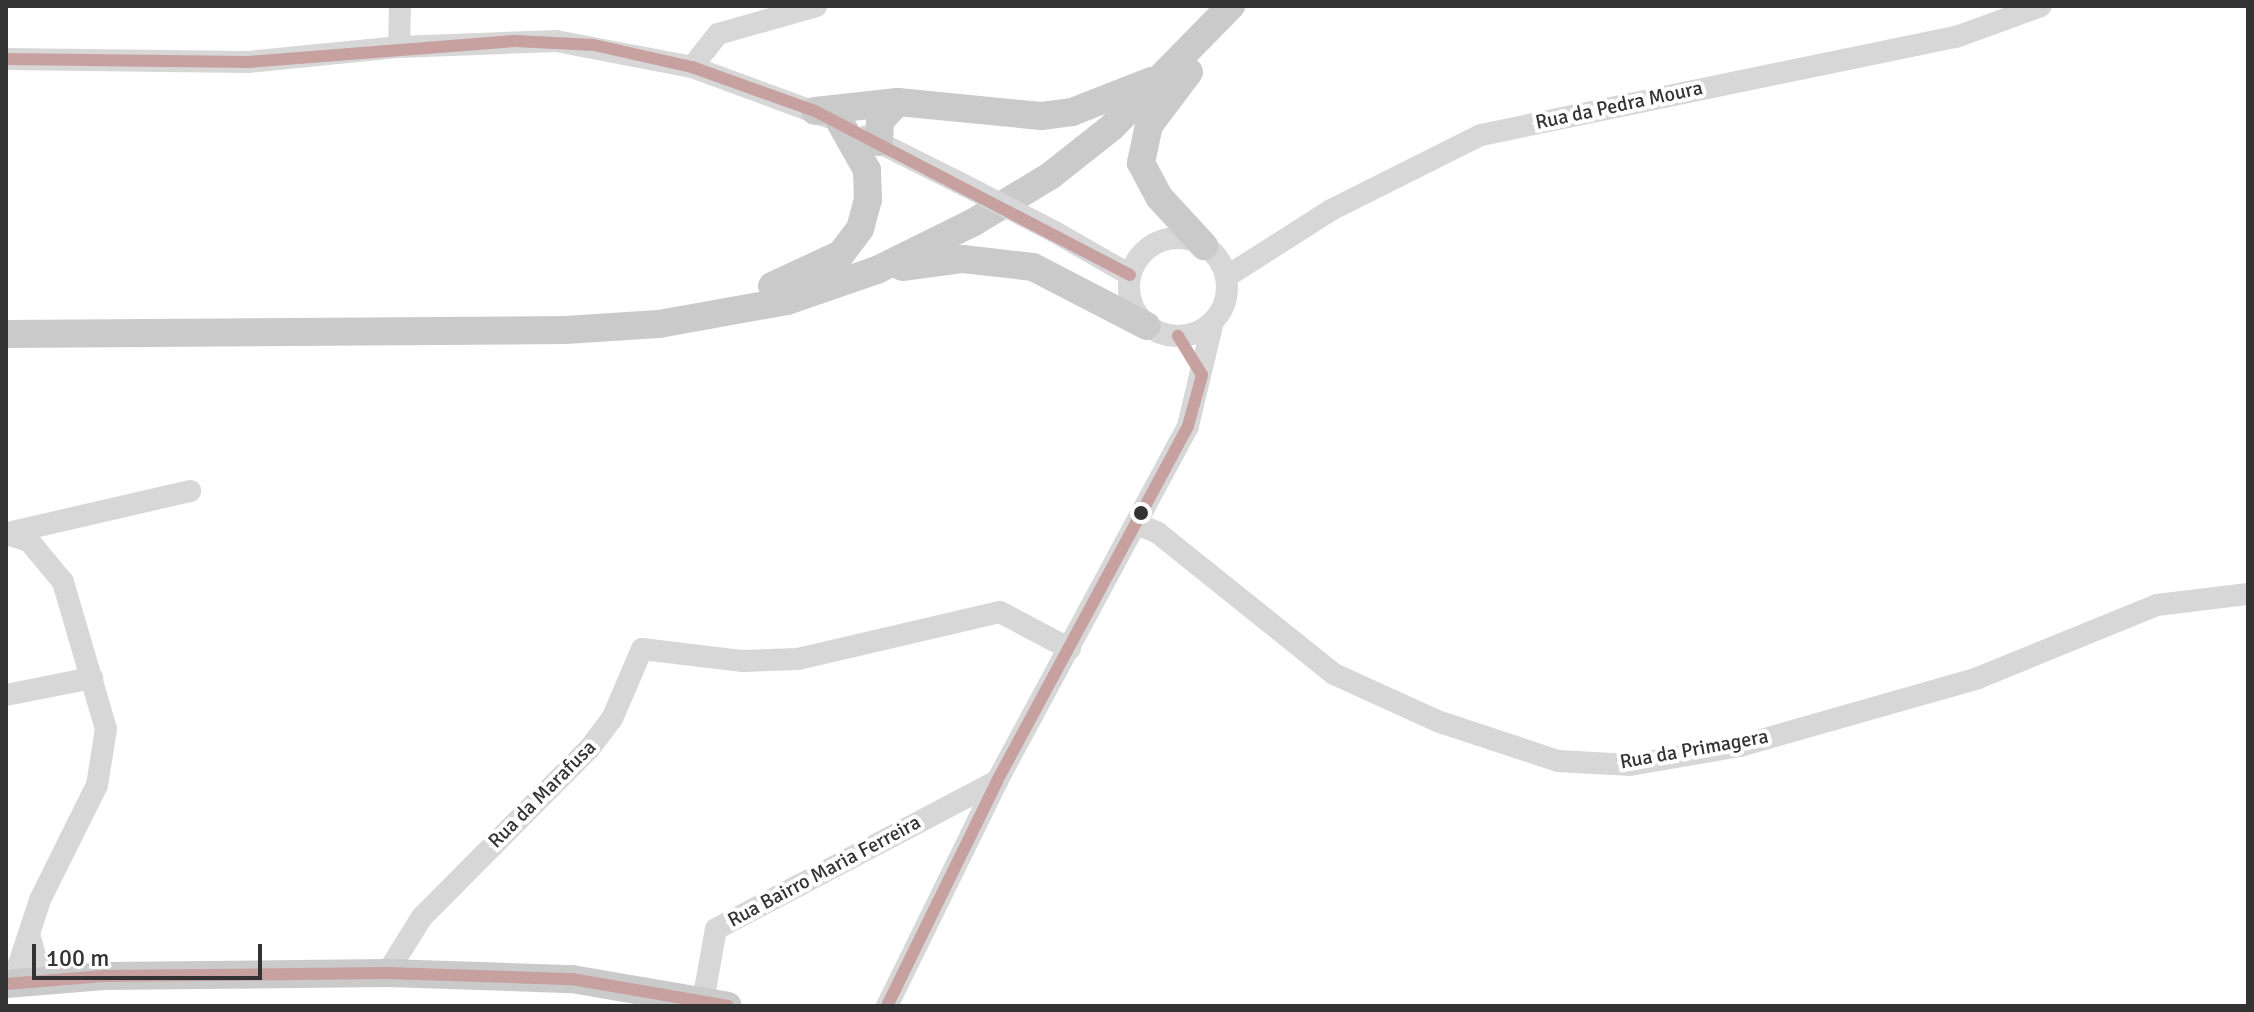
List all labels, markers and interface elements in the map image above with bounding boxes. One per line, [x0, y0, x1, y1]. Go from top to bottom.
street label: Rua da Pedra Moura [1533, 76, 1705, 134]
unlabelled marker [1133, 505, 1149, 521]
street label: Rua da Primagera [1618, 724, 1770, 774]
street label: Rua da Marafusa [483, 735, 601, 853]
street label: Rua Bairro Maria Ferreira [724, 810, 924, 932]
scale bar [36, 928, 266, 978]
text: 100 m [46, 943, 109, 973]

